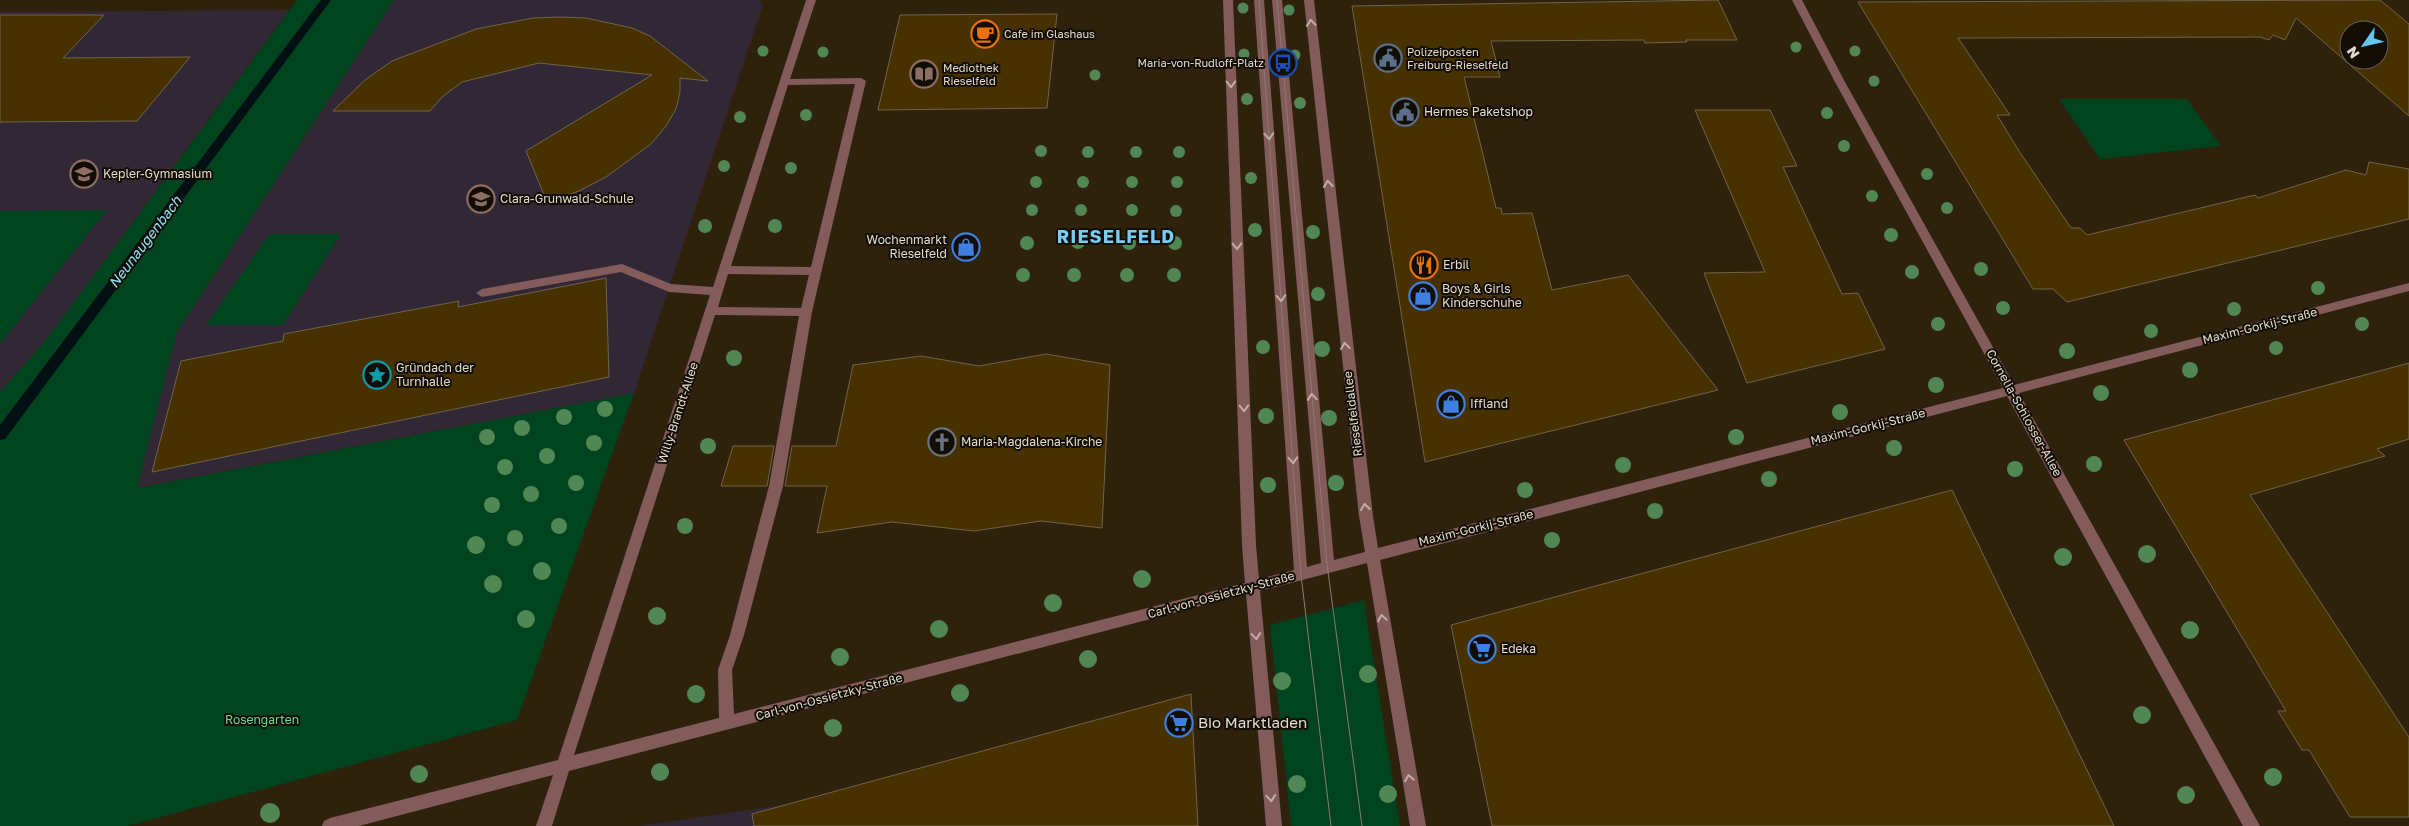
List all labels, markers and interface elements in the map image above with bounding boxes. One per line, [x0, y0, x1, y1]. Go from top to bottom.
one-way arrow [1306, 18, 1317, 26]
cafe icon: Cafe im Glashaus [970, 19, 1000, 49]
north arrow [2339, 20, 2389, 70]
place label: Cafe im Glashaus [1004, 27, 1095, 40]
public building icon: Polizeiposten Freiburg-Rieselfeld [1373, 43, 1403, 73]
text: N [2343, 43, 2363, 62]
place label: Polizeiposten Freiburg-Rieselfeld [1407, 45, 1508, 71]
bus stop icon: Maria-von-Rudloff-Platz [1268, 48, 1298, 78]
place label: Maria-von-Rudloff-Platz [1138, 56, 1264, 69]
library icon: Mediothek Rieselfeld [909, 59, 939, 89]
place label: Mediothek Rieselfeld [943, 61, 999, 87]
one-way arrow [1226, 80, 1236, 88]
public building icon: Hermes Paketshop [1390, 97, 1420, 127]
place label: Hermes Paketshop [1424, 104, 1533, 119]
one-way arrow [1263, 132, 1274, 140]
school or university icon: Kepler-Gymnasium [69, 159, 99, 189]
place label: Kepler-Gymnasium [103, 166, 212, 181]
one-way arrow [1323, 180, 1334, 188]
school or university icon: Clara-Grunwald-Schule [466, 184, 496, 214]
water label: Neunaugenbach [105, 191, 185, 291]
place label: Clara-Grunwald-Schule [500, 191, 634, 206]
district label: RIESELFELD [1057, 225, 1175, 247]
place label: Wochenmarkt Rieselfeld [867, 232, 947, 261]
shop icon: Wochenmarkt Rieselfeld [951, 232, 981, 262]
one-way arrow [1232, 242, 1243, 250]
restaurant icon: Erbil [1409, 250, 1439, 280]
place label: Erbil [1443, 257, 1470, 272]
shop icon: Boys & Girls Kinderschuhe [1408, 281, 1438, 311]
place label: Boys & Girls Kinderschuhe [1442, 281, 1522, 310]
one-way arrow [1275, 294, 1286, 302]
street label: Maxim-Gorkij-Straße [2201, 304, 2319, 347]
one-way arrow [1340, 342, 1351, 350]
street label: Cornelia-Schlosser-Allee [1983, 347, 2066, 479]
place icon: Gründach der Turnhalle [362, 360, 392, 390]
place label: Gründach der Turnhalle [396, 360, 474, 389]
street label: Willy-Brandt-Allee [654, 360, 701, 465]
street label: Rieselfeldallee [1340, 371, 1365, 458]
shop icon: Iffland [1436, 389, 1466, 419]
one-way arrow [1307, 393, 1318, 401]
place label: Iffland [1470, 396, 1508, 411]
one-way arrow [1238, 405, 1249, 413]
street label: Maxim-Gorkij-Straße [1809, 405, 1927, 448]
church icon: Maria-Magdalena-Kirche [927, 427, 957, 457]
place label: Maria-Magdalena-Kirche [961, 434, 1102, 449]
one-way arrow [1287, 456, 1298, 464]
one-way arrow [1360, 503, 1370, 511]
street label: Maxim-Gorkij-Straße [1417, 506, 1535, 549]
street label: Carl-von-Ossietzky-Straße [1146, 568, 1296, 621]
one-way arrow [1378, 613, 1388, 622]
one-way arrow [1250, 632, 1261, 640]
supermarket icon: Edeka [1467, 634, 1497, 664]
place label: Edeka [1501, 641, 1536, 656]
street label: Carl-von-Ossietzky-Straße [754, 670, 904, 723]
supermarket icon: Bio Marktladen [1164, 708, 1194, 738]
park label: Rosengarten [225, 712, 299, 727]
place label: Bio Marktladen [1198, 713, 1307, 731]
one-way arrow [1405, 774, 1415, 782]
one-way arrow [1266, 794, 1277, 802]

